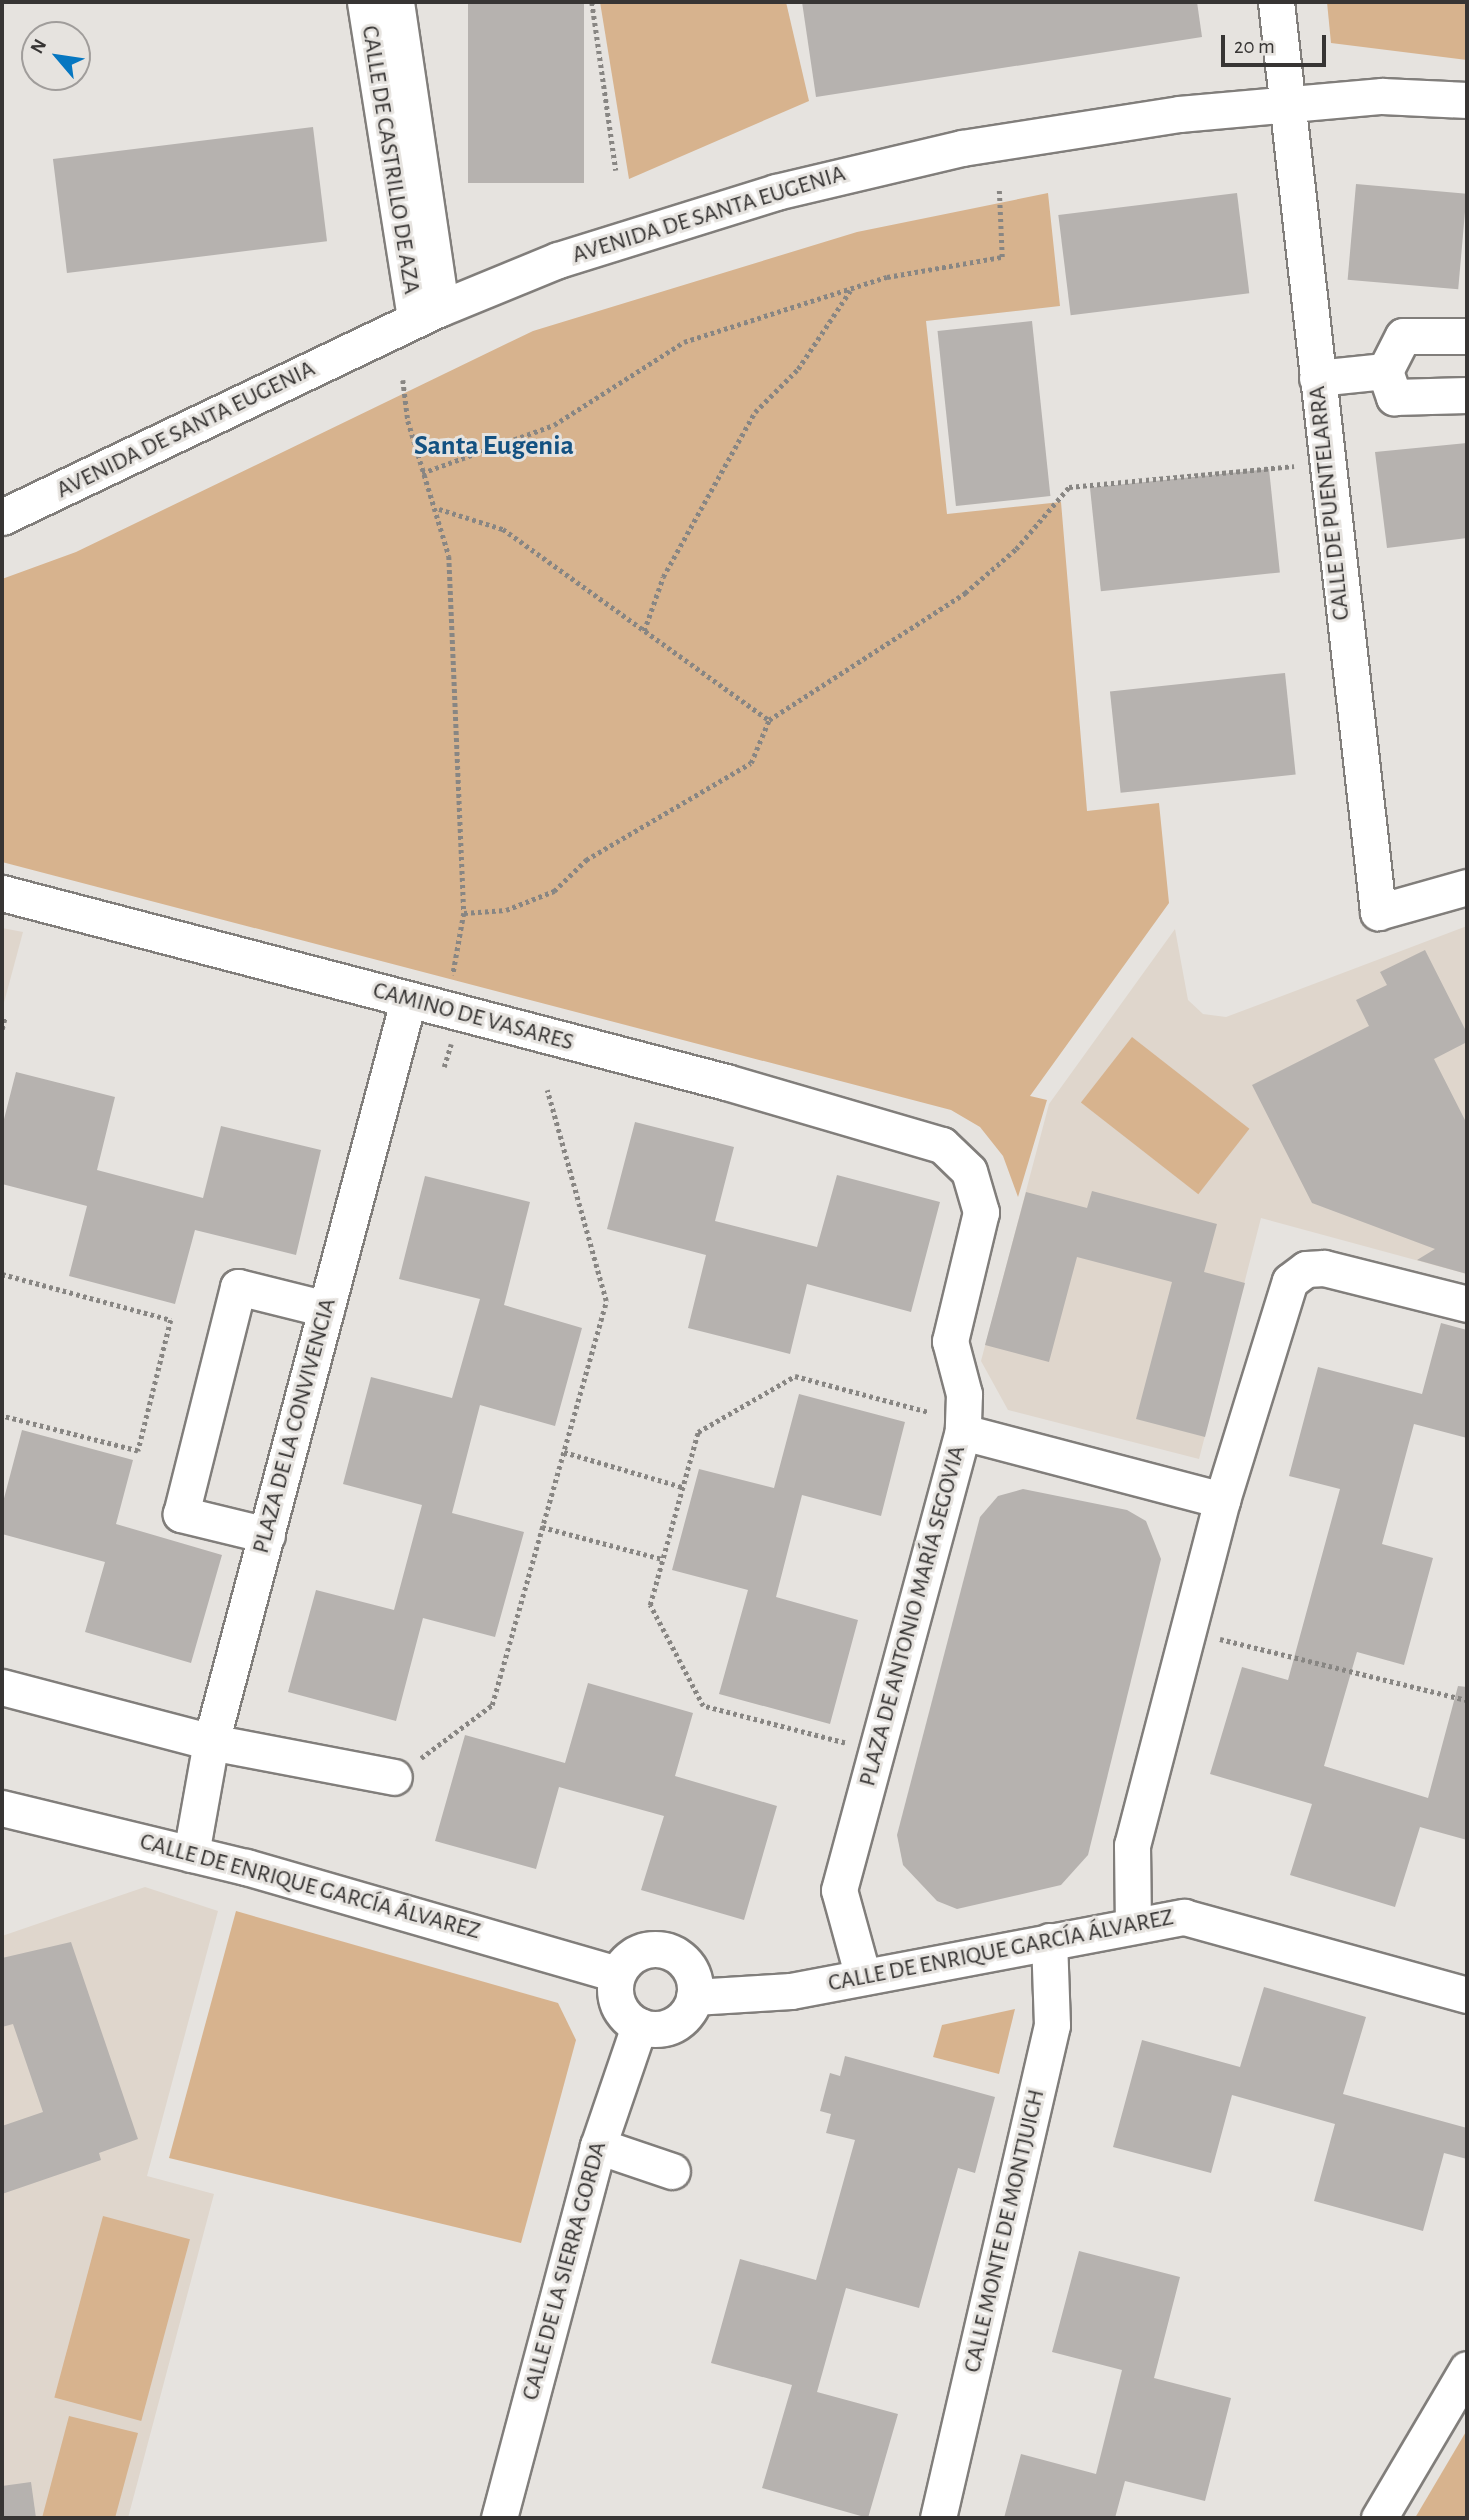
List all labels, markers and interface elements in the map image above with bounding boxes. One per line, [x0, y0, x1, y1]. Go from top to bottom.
north arrow [21, 21, 91, 91]
scale bar [1224, 21, 1329, 65]
street label: CALLE DE CASTRILLO DE AZA [355, 24, 425, 296]
text: N [27, 36, 50, 57]
text: 20 m [1234, 36, 1275, 57]
street label: AVENIDA DE SANTA EUGENIA [569, 160, 849, 270]
street label: AVENIDA DE SANTA EUGENIA [52, 355, 320, 505]
street label: CALLE DE PUENTELARRA [1303, 384, 1357, 622]
district label: Santa Eugenia [414, 429, 574, 463]
street label: CAMINO DE VASARES [370, 976, 576, 1058]
street label: PLAZA DE LA CONVIVENCIA [247, 1295, 343, 1557]
street label: PLAZA DE ANTONIO MARÍA SEGOVIA [854, 1443, 972, 1789]
street label: CALLE DE ENRIQUE GARCÍA ÁLVAREZ [137, 1828, 483, 1946]
street label: CALLE DE ENRIQUE GARCÍA ÁLVAREZ [826, 1903, 1176, 1999]
street label: CALLE MONTE DE MONTJUICH [958, 2087, 1052, 2375]
street label: CALLE DE LA SIERRA GORDA [517, 2139, 613, 2403]

